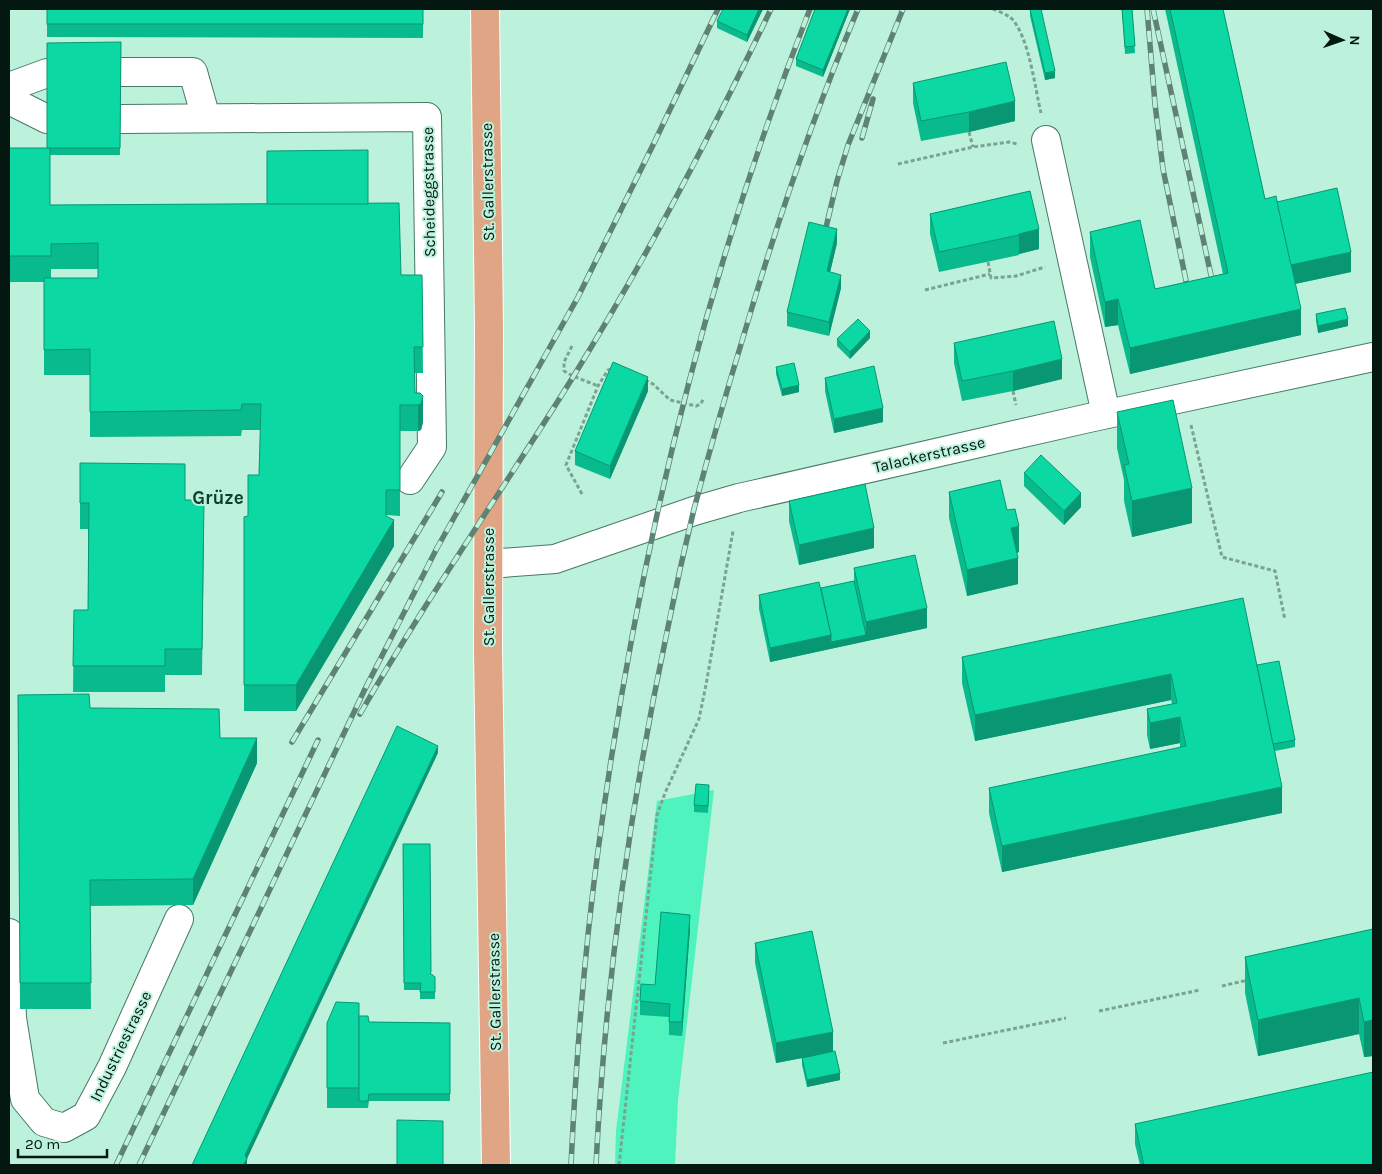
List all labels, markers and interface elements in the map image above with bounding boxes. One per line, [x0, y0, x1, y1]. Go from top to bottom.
north arrow [1317, 15, 1367, 65]
text: N [1346, 35, 1363, 46]
street label: St. Gallerstrasse [477, 123, 498, 241]
street label: Scheideggstrasse [418, 127, 439, 257]
street label: Talackerstrasse [871, 432, 987, 477]
district label: Grüze [192, 487, 244, 509]
street label: St. Gallerstrasse [479, 528, 498, 646]
street label: St. Gallerstrasse [484, 933, 505, 1051]
street label: Industriestrasse [85, 988, 155, 1105]
scale bar [18, 1126, 106, 1158]
text: 20 m [25, 1135, 60, 1153]

